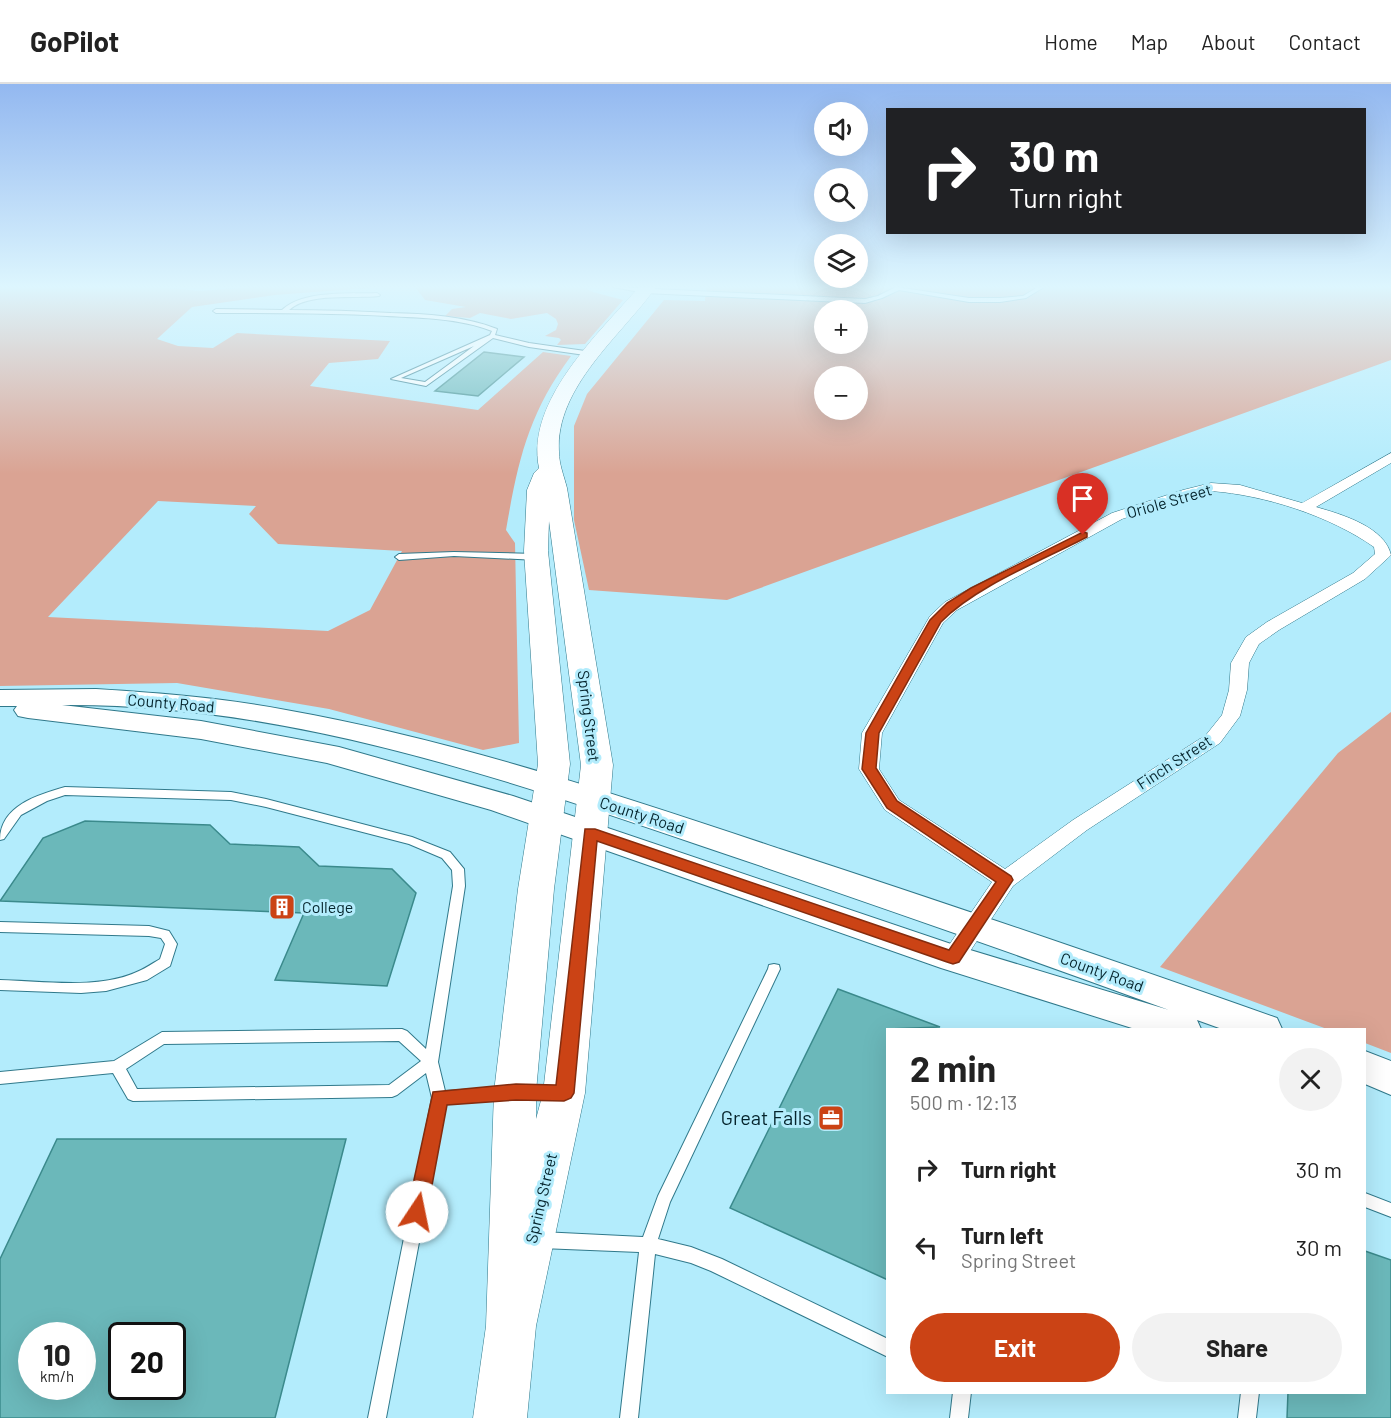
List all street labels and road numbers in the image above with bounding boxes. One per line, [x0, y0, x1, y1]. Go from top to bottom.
street label: Oriole Street [1124, 479, 1214, 522]
street label: Spring Street [574, 669, 605, 763]
street label: County Road [127, 689, 215, 716]
street label: Finch Street [1133, 730, 1215, 793]
street label: County Road [598, 792, 687, 837]
street label: County Road [1058, 948, 1146, 995]
street label: Spring Street [521, 1151, 560, 1245]

